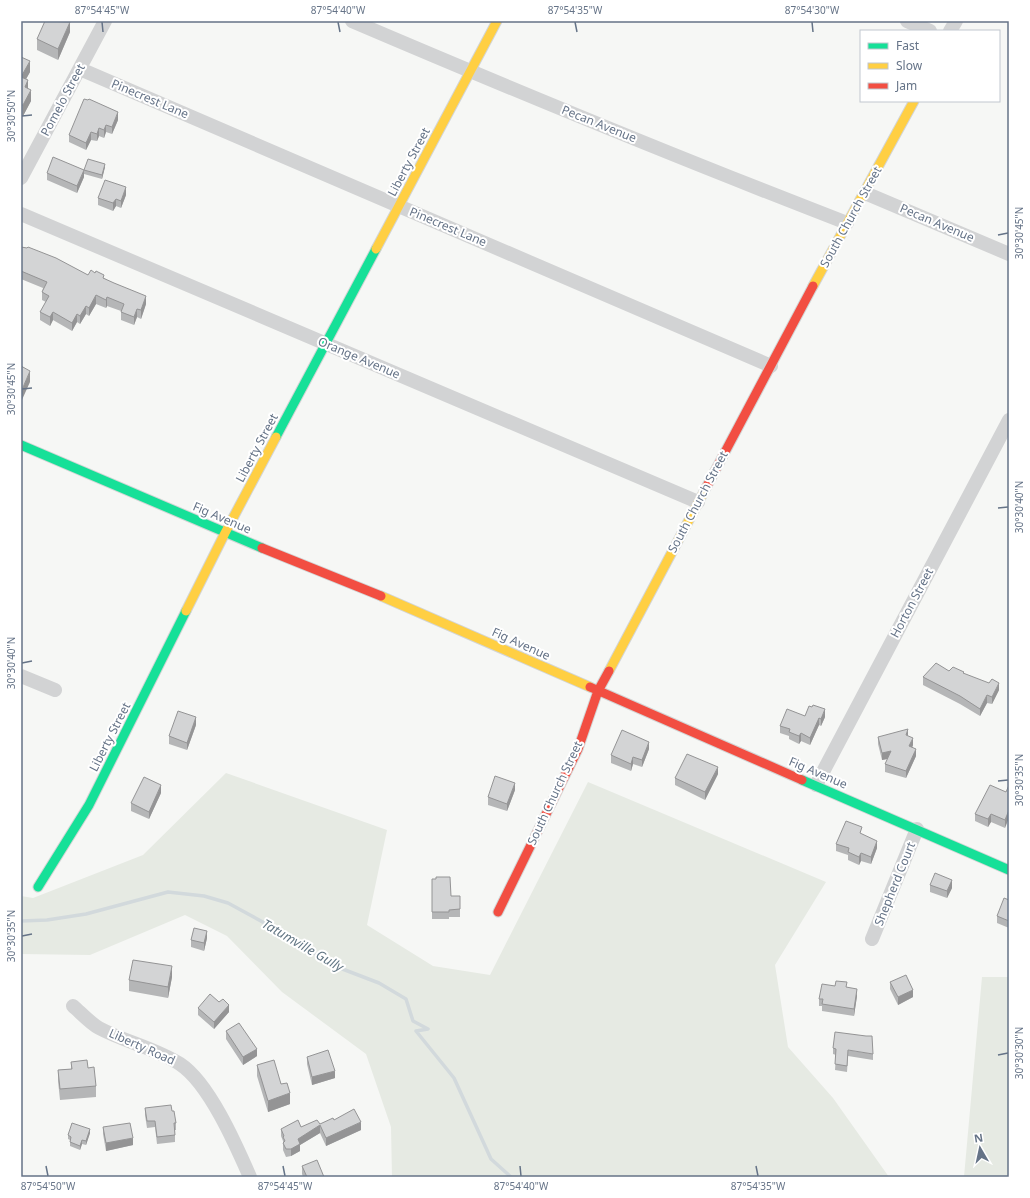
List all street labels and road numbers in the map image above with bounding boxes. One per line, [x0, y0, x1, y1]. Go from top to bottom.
street label: Pomelo Street [36, 60, 89, 139]
street label: Pinecrest Lane [109, 75, 192, 123]
street label: Pecan Avenue [559, 101, 639, 146]
street label: Liberty Street [383, 124, 434, 199]
street label: South Church Street [816, 163, 886, 270]
street label: Pecan Avenue [897, 199, 977, 246]
street label: Pinecrest Lane [407, 203, 490, 251]
street label: Orange Avenue [316, 333, 403, 383]
street label: Liberty Street [231, 410, 282, 485]
street label: South Church Street [664, 447, 732, 556]
street label: Fig Avenue [190, 498, 254, 538]
street label: Horton Street [886, 564, 937, 641]
street label: Fig Avenue [489, 623, 553, 664]
street label: Liberty Street [85, 699, 135, 774]
street label: South Church Street [523, 737, 586, 848]
street label: Fig Avenue [786, 753, 850, 793]
street label: Shepherd Court [870, 839, 919, 928]
street label: Liberty Road [106, 1024, 178, 1069]

